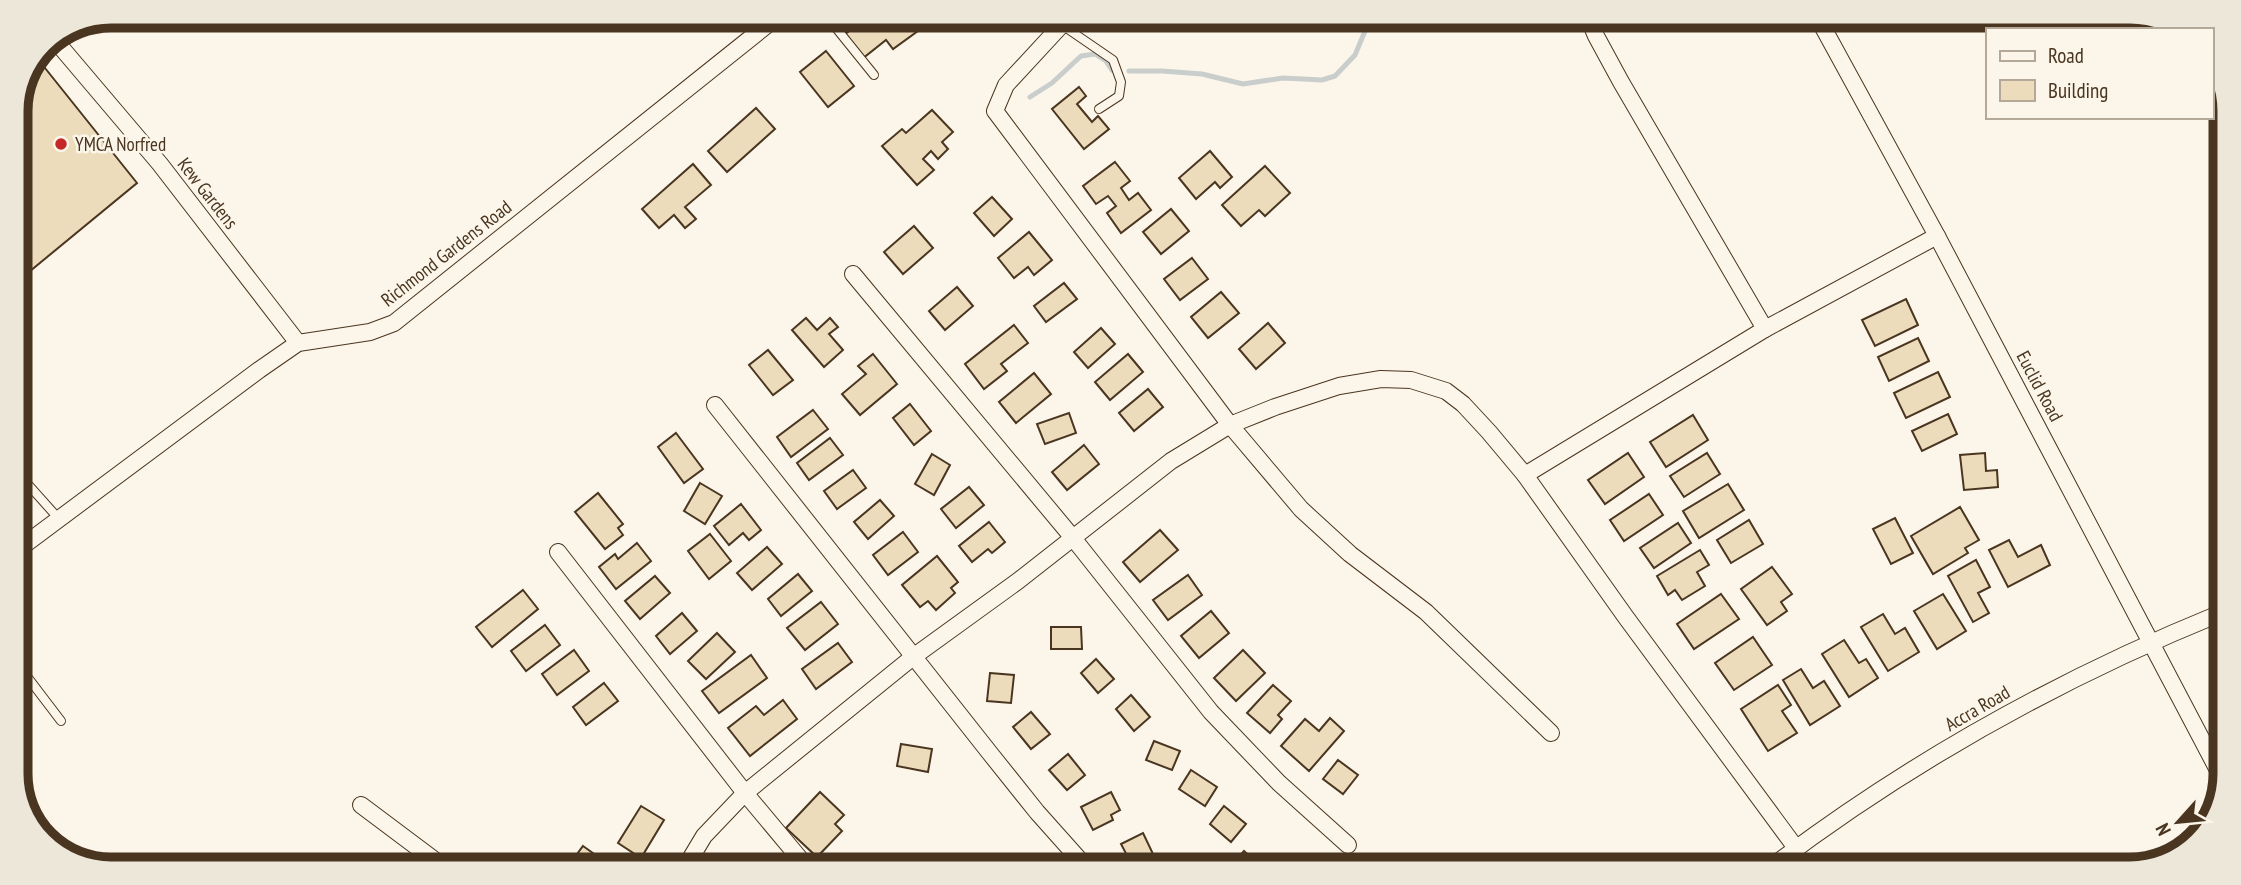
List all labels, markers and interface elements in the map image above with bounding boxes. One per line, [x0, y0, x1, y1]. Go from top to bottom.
legend [1986, 28, 2213, 119]
text: Road [2048, 42, 2084, 69]
text: Building [2048, 77, 2108, 104]
place label: YMCA Norfred [75, 132, 166, 156]
marker: YMCA Norfred [53, 136, 69, 152]
street label: Kew Gardens [173, 152, 243, 234]
street label: Richmond Gardens Road [376, 195, 516, 311]
street label: Euclid Road [2011, 347, 2069, 425]
street label: Accra Road [1940, 680, 2014, 736]
north arrow [2143, 787, 2213, 857]
text: N [2150, 820, 2176, 840]

